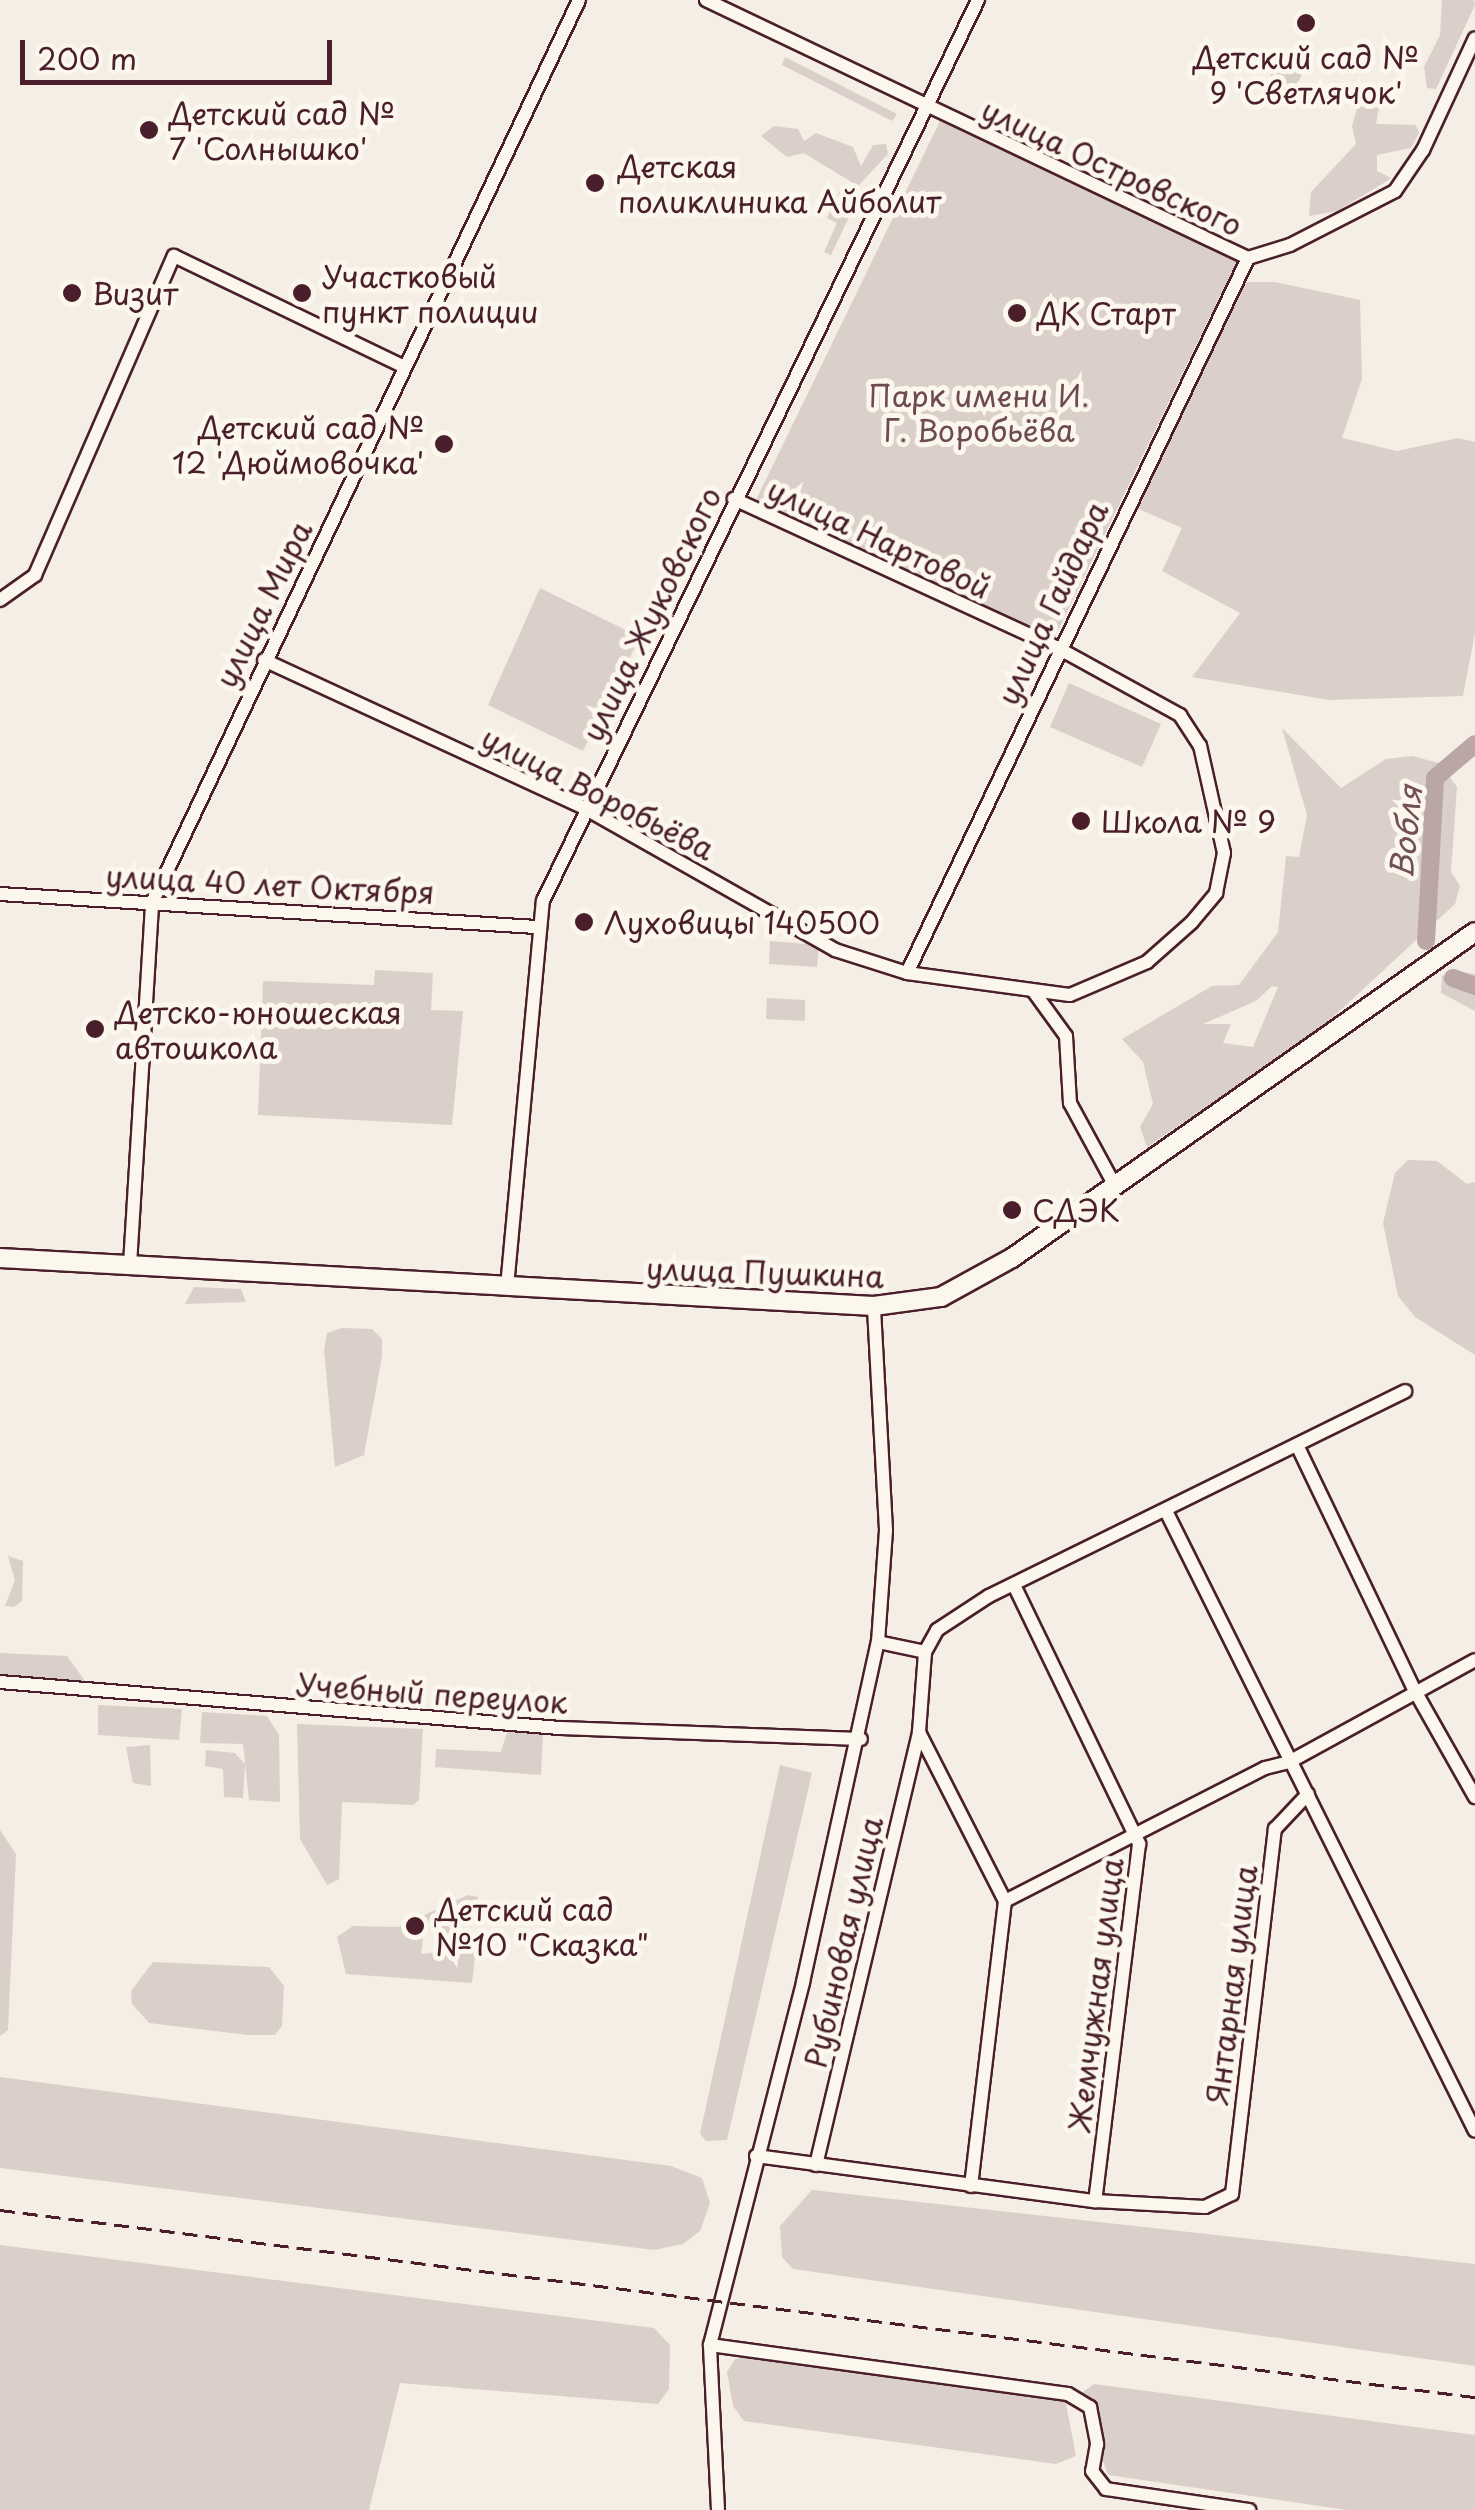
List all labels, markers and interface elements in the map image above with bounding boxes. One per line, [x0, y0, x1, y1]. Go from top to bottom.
marker: Детский сад № 9 'Светлячок' [1295, 12, 1317, 34]
scale bar [25, 20, 338, 82]
text: 200 m [37, 35, 137, 80]
place label: Детский сад № 9 'Светлячок' [1192, 39, 1420, 110]
street label: улица Островского [975, 90, 1249, 244]
place label: Детский сад № 7 'Солнышко' [169, 95, 397, 166]
marker: Детский сад № 7 'Солнышко' [138, 119, 160, 141]
place label: Детская поликлиника Айболит [618, 148, 943, 218]
marker: Детская поликлиника Айболит [582, 170, 608, 196]
place label: Участковый пункт полиции [322, 258, 540, 328]
place label: Визит [92, 275, 178, 311]
marker: Визит [61, 282, 83, 304]
marker: Участковый пункт полиции [291, 282, 313, 304]
place label: ДК Старт [1037, 295, 1177, 331]
marker: ДК Старт [1006, 302, 1028, 324]
park label: Парк имени И. Г. Воробьёва [867, 377, 1091, 448]
place label: Детский сад № 12 'Дюймовочка' [171, 409, 424, 480]
marker: Детский сад № 12 'Дюймовочка' [433, 433, 455, 455]
street label: улица Нартовой [762, 470, 996, 606]
street label: улица Жуковского [574, 481, 728, 747]
street label: улица Гайдара [989, 496, 1115, 710]
street label: улица Мира [207, 514, 319, 694]
street label: улица Воробьёва [475, 718, 721, 868]
water label: Вобля [1381, 784, 1429, 880]
place label: Школа № 9 [1101, 803, 1276, 839]
marker: Школа № 9 [1070, 810, 1092, 832]
street label: улица 40 лет Октября [103, 857, 437, 911]
place label: Луховицы 140500 [604, 904, 881, 940]
marker: Луховицы 140500 [573, 911, 595, 933]
place label: Детско-юношеская автошкола [115, 994, 402, 1064]
marker: Детско-юношеская автошкола [84, 1018, 106, 1040]
place label: СДЭК [1032, 1192, 1120, 1228]
marker: СДЭК [1001, 1199, 1023, 1221]
street label: улица Пушкина [644, 1250, 886, 1294]
street label: Учебный переулок [295, 1666, 569, 1720]
street label: Рубиновая улица [797, 1813, 889, 2071]
street label: Жемчужная улица [1060, 1855, 1130, 2135]
street label: Янтарная улица [1198, 1862, 1264, 2108]
place label: Детский сад №10 "Сказка" [435, 1891, 650, 1962]
marker: Детский сад №10 "Сказка" [404, 1915, 426, 1937]

